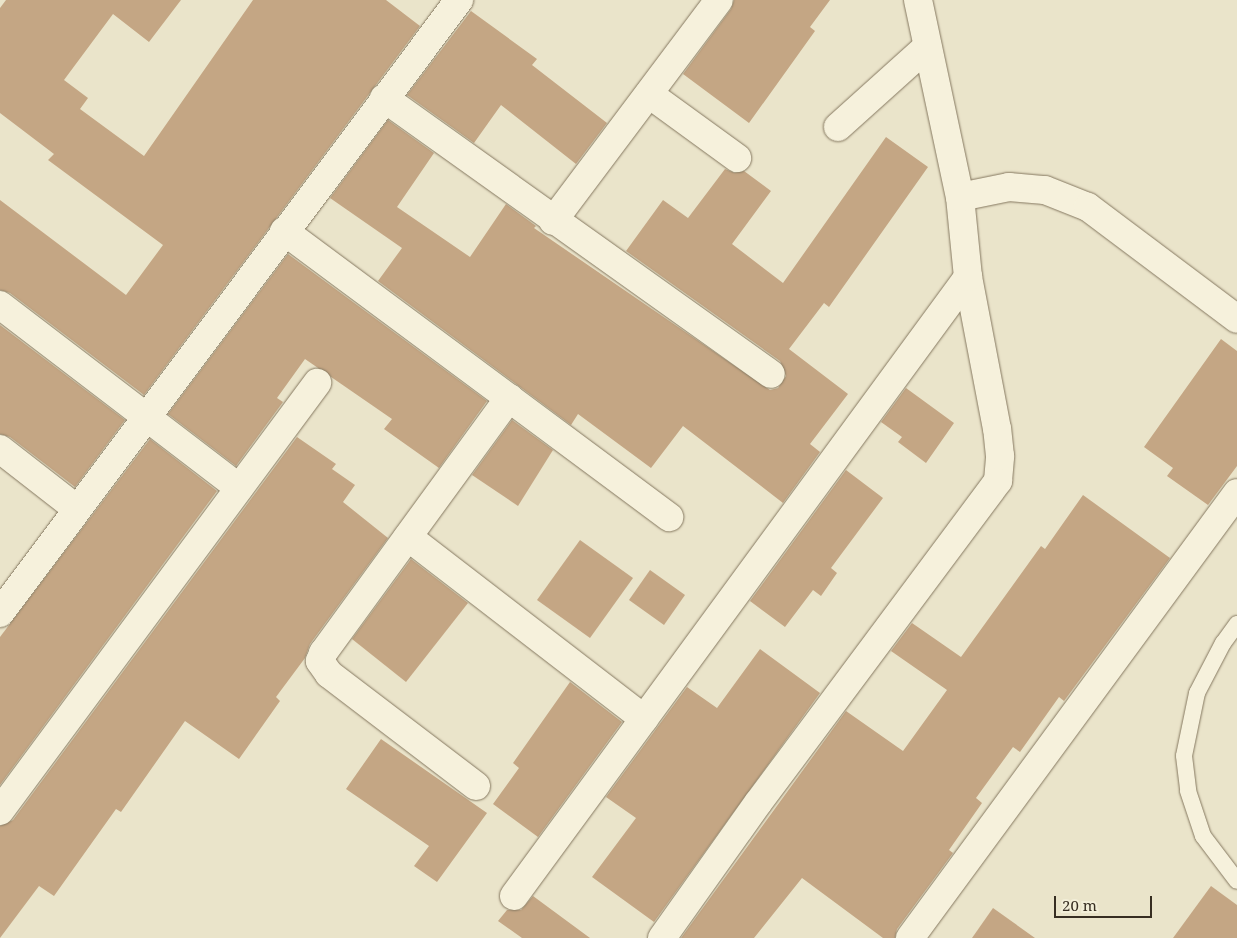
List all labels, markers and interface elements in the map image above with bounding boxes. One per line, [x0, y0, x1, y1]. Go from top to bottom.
scale bar [1057, 886, 1154, 918]
text: 20 m [1062, 895, 1097, 915]

